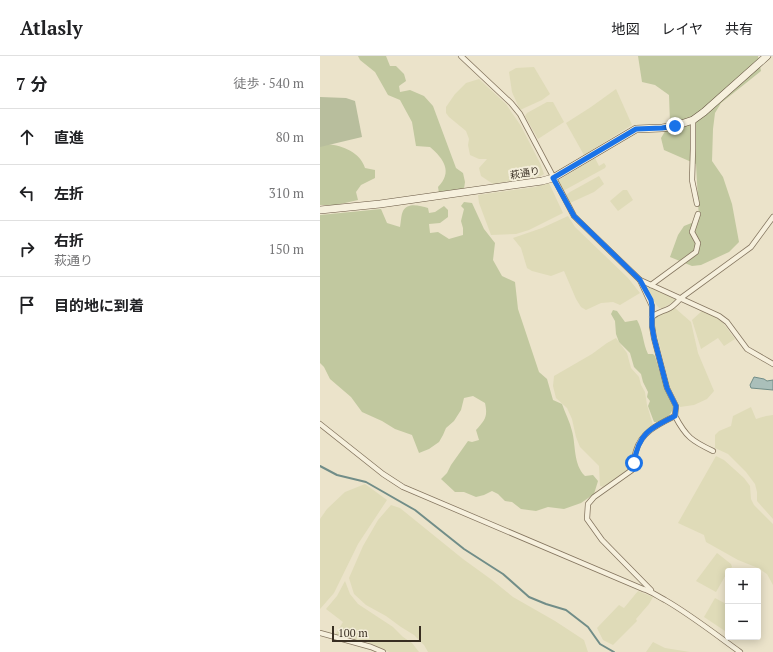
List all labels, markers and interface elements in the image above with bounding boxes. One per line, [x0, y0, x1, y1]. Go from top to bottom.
text: Atlasly [20, 15, 82, 40]
text: 地図 [611, 19, 639, 38]
text: レイヤ [661, 19, 703, 38]
text: 共有 [725, 19, 753, 38]
text: 7 分 [16, 72, 47, 95]
text: 徒歩 · 540 m [233, 74, 304, 92]
route end [666, 117, 684, 135]
icon: ahead [16, 126, 38, 148]
text: 直進 [54, 127, 84, 147]
text: 80 m [276, 128, 304, 146]
street label: 萩通り [509, 164, 541, 182]
icon: left [16, 182, 38, 204]
text: 左折 [54, 183, 84, 203]
text: 310 m [269, 184, 304, 202]
text: 右折 [54, 230, 84, 250]
icon: right [16, 238, 38, 260]
text: 150 m [269, 240, 304, 258]
text: 萩通り [54, 251, 93, 269]
icon: arrive [16, 294, 38, 316]
text: 目的地に到着 [54, 295, 144, 315]
route start [625, 454, 643, 472]
map controls [725, 568, 761, 640]
button: + [725, 568, 761, 604]
button: − [725, 604, 761, 640]
scale bar [332, 624, 421, 643]
text: 100 m [338, 626, 368, 640]

